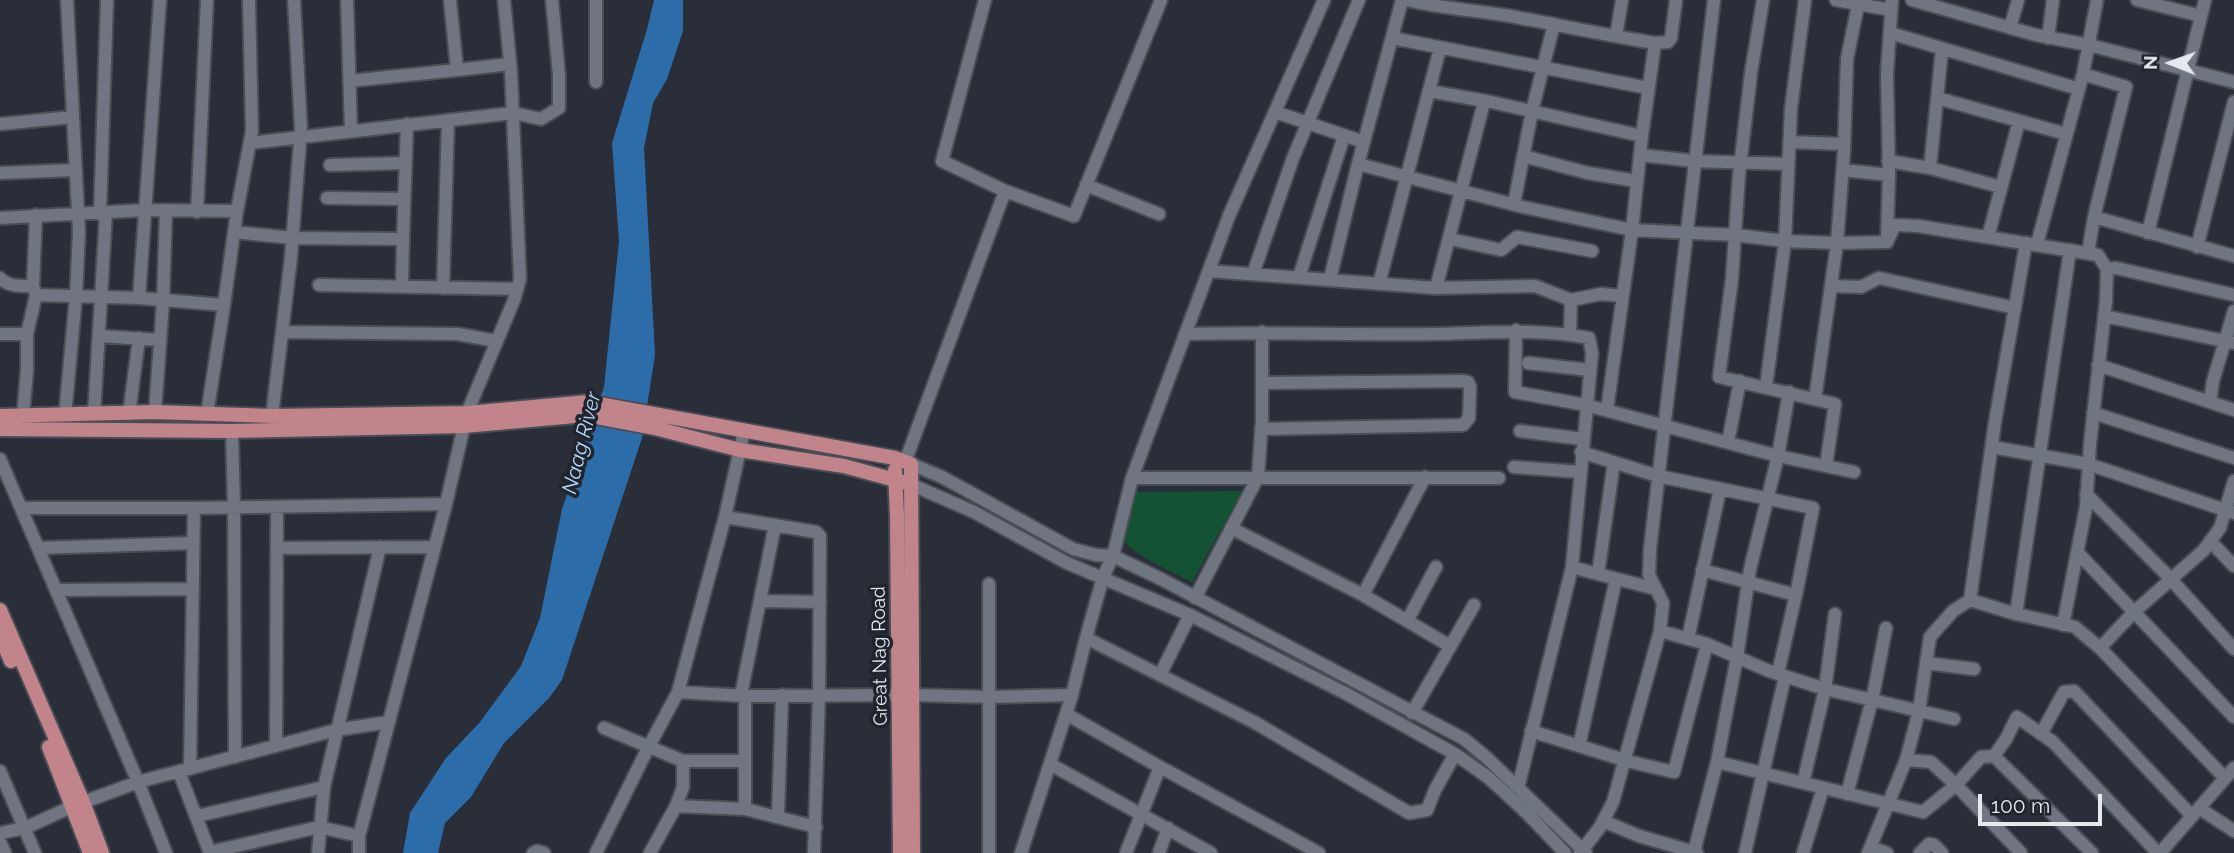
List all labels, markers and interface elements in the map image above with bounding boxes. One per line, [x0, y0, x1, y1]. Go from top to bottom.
north arrow [2136, 28, 2206, 98]
text: N [2139, 55, 2161, 70]
water label: Naag River [557, 389, 607, 497]
street label: Great Nag Road [867, 586, 893, 726]
scale bar [1982, 780, 2106, 824]
text: 100 m [1991, 793, 2050, 818]

